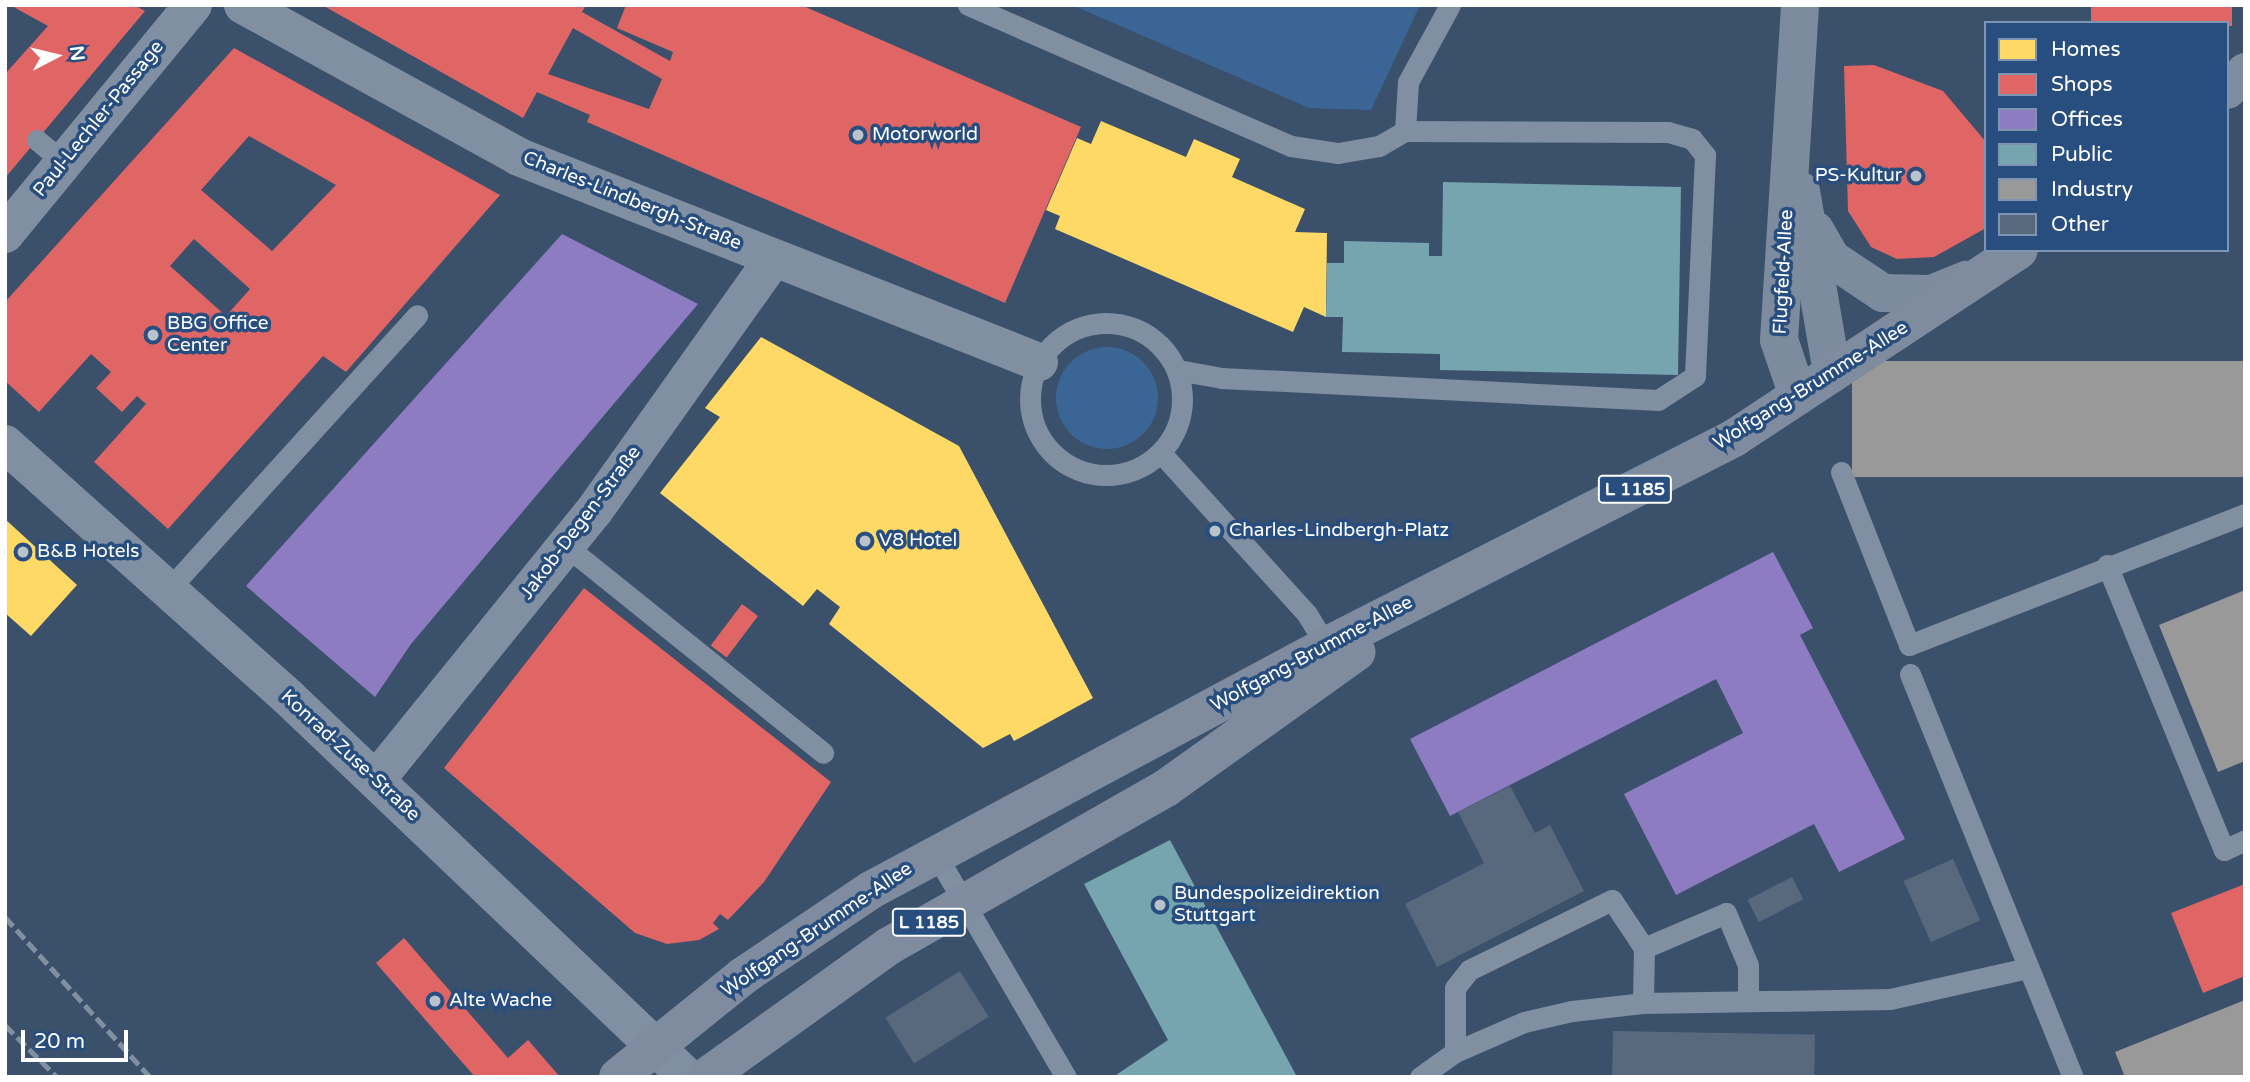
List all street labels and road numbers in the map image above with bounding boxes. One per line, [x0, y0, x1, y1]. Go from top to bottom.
street label: Paul-Lechler-Passage [29, 36, 169, 202]
street label: Charles-Lindbergh-Straße [519, 147, 745, 255]
street label: Flugfeld-Allee [1769, 209, 1799, 335]
street label: Wolfgang-Brumme-Allee [1709, 317, 1913, 455]
street label: Jakob-Degen-Straße [516, 442, 646, 604]
road number: L 1185 [1596, 475, 1674, 504]
street label: Wolfgang-Brumme-Allee [1207, 591, 1417, 717]
street label: Konrad-Zuse-Straße [276, 686, 424, 826]
street label: Wolfgang-Brumme-Allee [717, 858, 917, 1002]
road number: L 1185 [890, 908, 968, 937]

